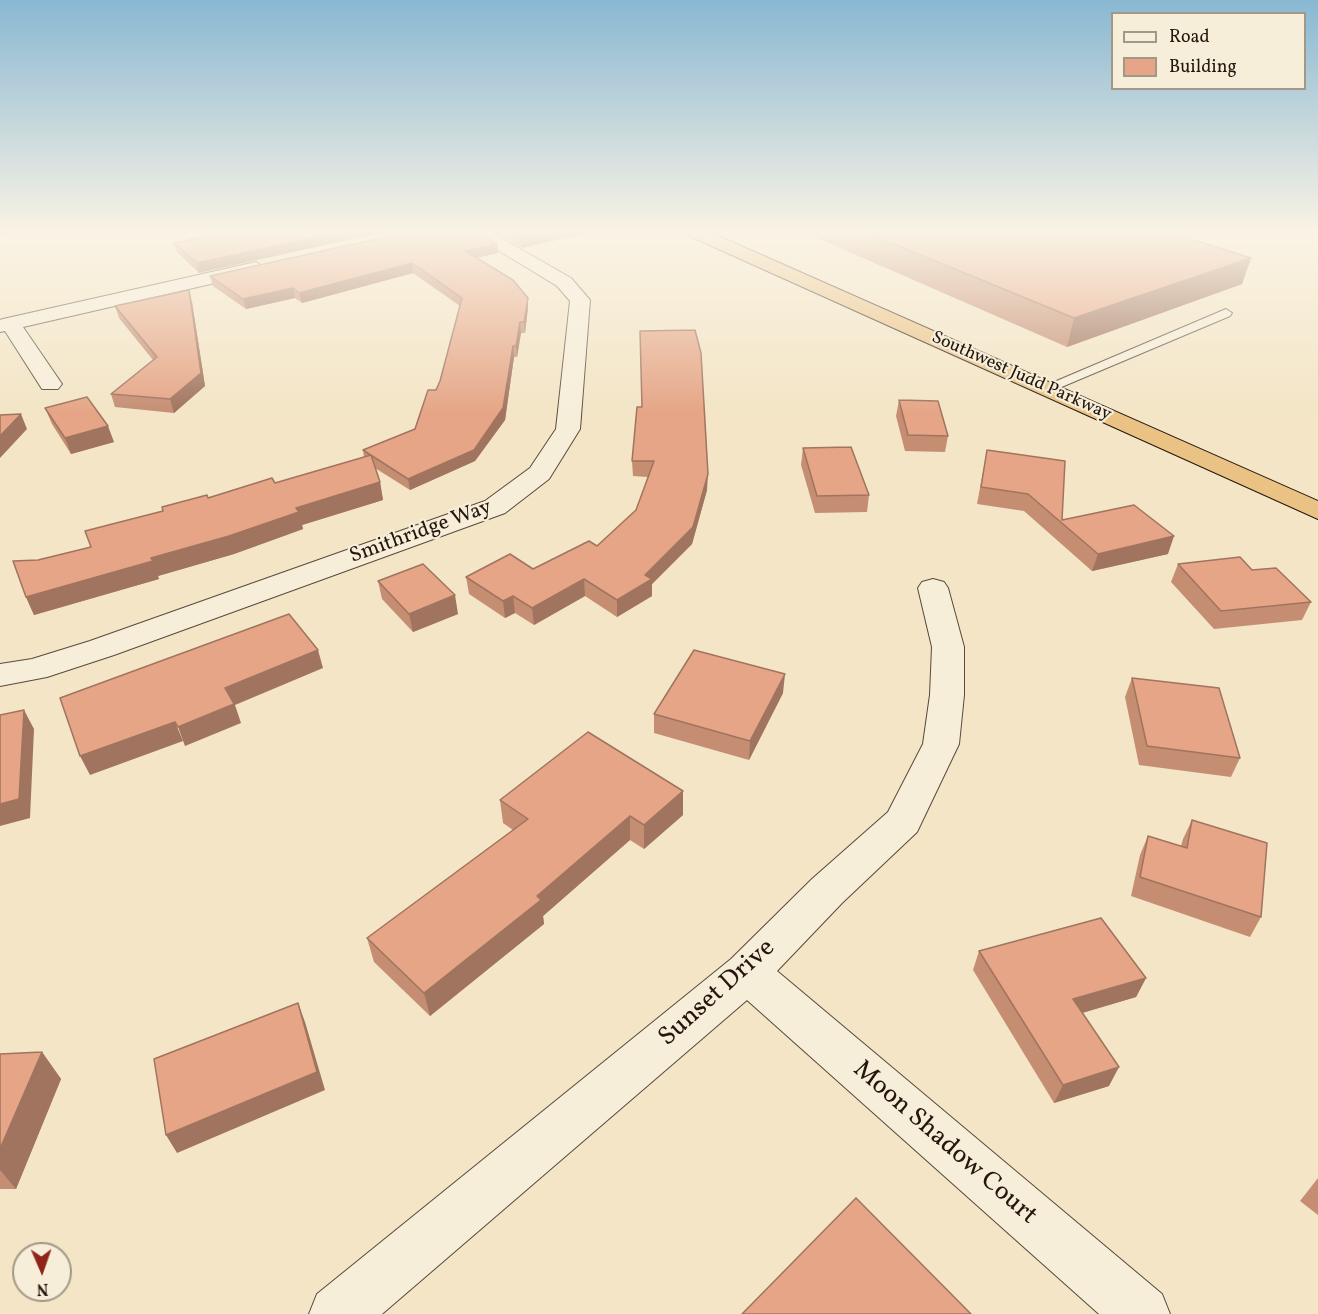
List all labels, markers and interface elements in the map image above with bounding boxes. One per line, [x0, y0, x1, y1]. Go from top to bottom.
legend [1111, 12, 1306, 90]
text: Road [1169, 25, 1210, 50]
text: Building [1169, 55, 1237, 80]
street label: Southwest Judd Parkway [928, 328, 1114, 426]
street label: Smithridge Way [347, 496, 495, 570]
street label: Sunset Drive [653, 934, 783, 1054]
street label: Moon Shadow Court [845, 1055, 1043, 1233]
north arrow [12, 1242, 72, 1302]
text: N [36, 1277, 49, 1299]

